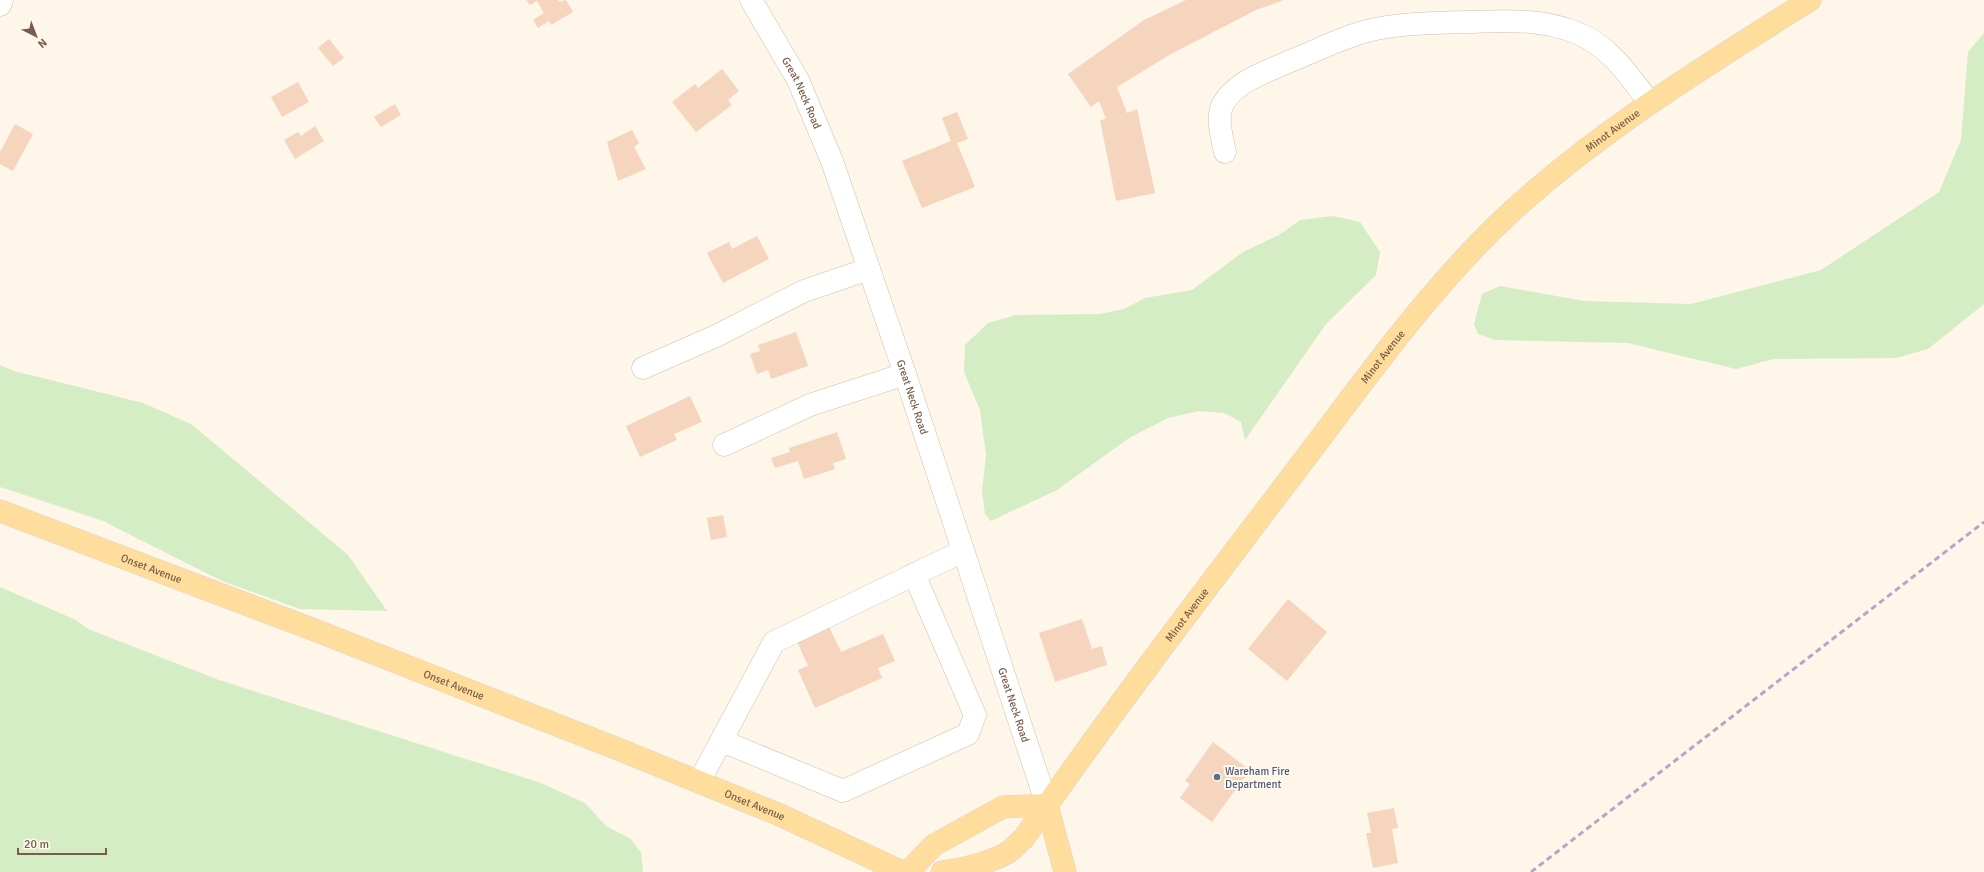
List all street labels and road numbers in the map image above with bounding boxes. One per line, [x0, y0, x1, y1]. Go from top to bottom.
street label: Great Neck Road [779, 55, 824, 131]
street label: Minot Avenue [1583, 106, 1642, 154]
street label: Minot Avenue [1358, 327, 1407, 386]
street label: Great Neck Road [894, 358, 931, 436]
street label: Onset Avenue [119, 551, 184, 586]
street label: Minot Avenue [1162, 585, 1211, 644]
street label: Great Neck Road [996, 666, 1032, 744]
street label: Onset Avenue [422, 667, 486, 702]
street label: Onset Avenue [723, 787, 787, 823]

